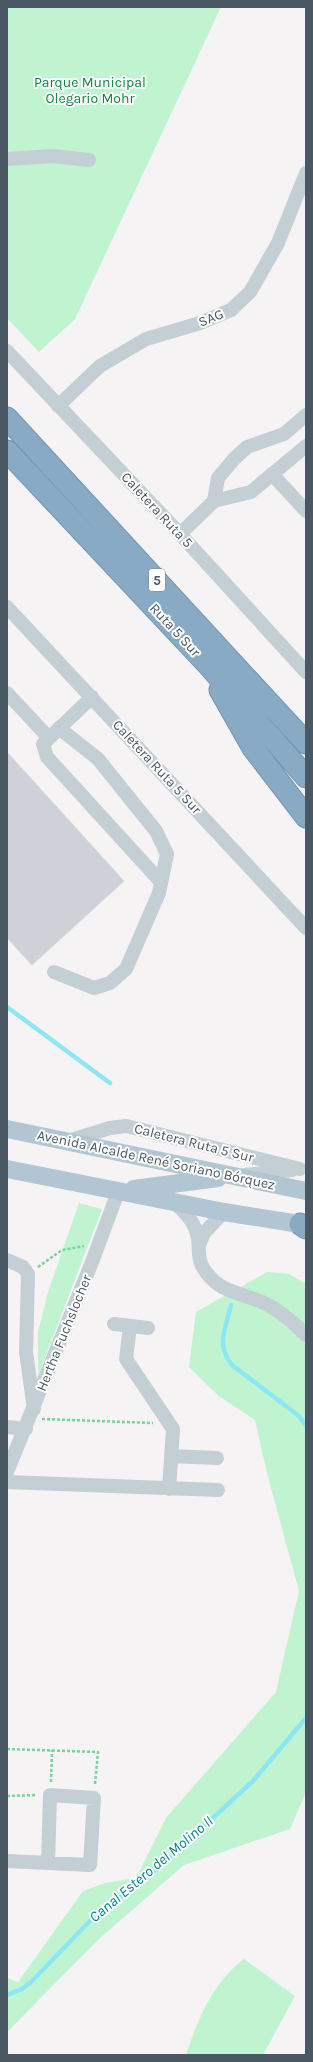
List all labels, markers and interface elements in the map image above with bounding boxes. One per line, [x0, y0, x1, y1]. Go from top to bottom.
park label: Parque Municipal Olegario Mohr [34, 74, 146, 107]
street label: SAG [196, 305, 226, 331]
street label: Caletera Ruta 5 [118, 469, 196, 551]
road number: 5 [149, 569, 165, 591]
street label: Ruta 5 Sur [146, 600, 205, 661]
street label: Caletera Ruta 5 Sur [109, 716, 206, 818]
street label: Caletera Ruta 5 Sur [132, 1120, 256, 1166]
street label: Avenida Alcalde René Soriano Bórquez [36, 1126, 276, 1194]
street label: Hertha Fuchslocher [33, 1271, 96, 1394]
water label: Canal Estero del Molino II [86, 1812, 217, 1926]

